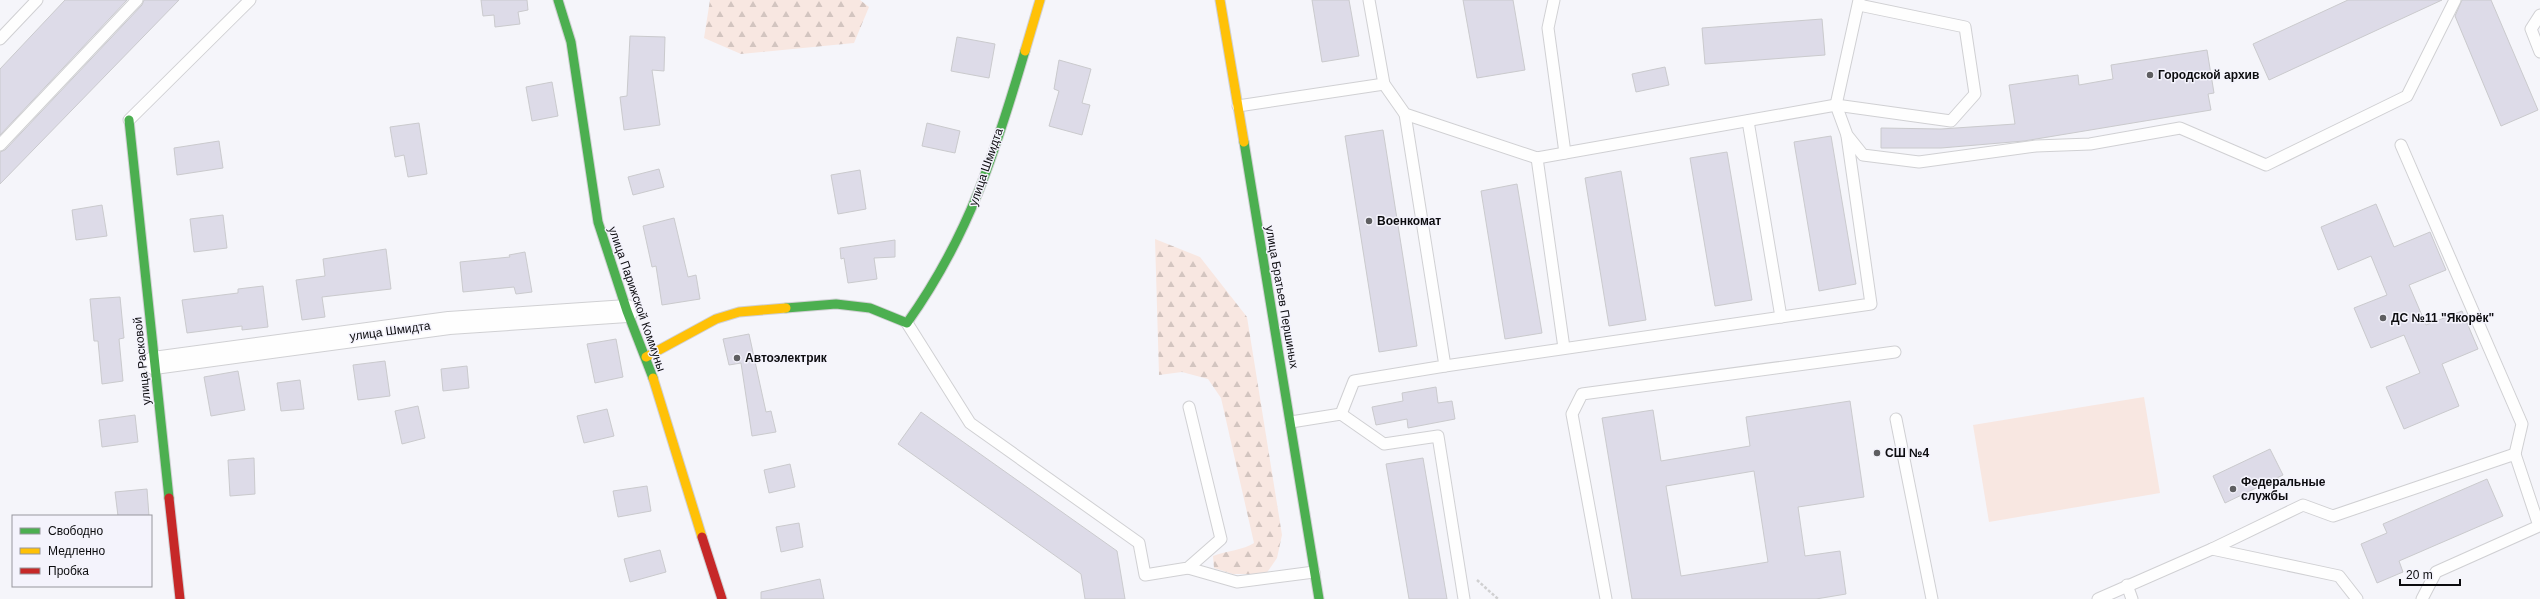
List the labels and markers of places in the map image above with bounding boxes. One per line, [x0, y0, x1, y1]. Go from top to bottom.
place label: Городской архив [2158, 68, 2259, 82]
marker: Городской архив [2145, 70, 2155, 80]
place label: Военкомат [1377, 214, 1441, 228]
marker: Военкомат [1364, 216, 1374, 226]
place label: ДС №11 "Якорёк" [2391, 311, 2494, 325]
marker: ДС №11 "Якорёк" [2378, 313, 2388, 323]
place label: Автоэлектрик [745, 351, 828, 365]
marker: Автоэлектрик [732, 353, 742, 363]
place label: СШ №4 [1885, 446, 1929, 460]
marker: СШ №4 [1872, 448, 1882, 458]
place label: Федеральные службы [2241, 475, 2326, 503]
marker: Федеральные службы [2228, 484, 2238, 494]

